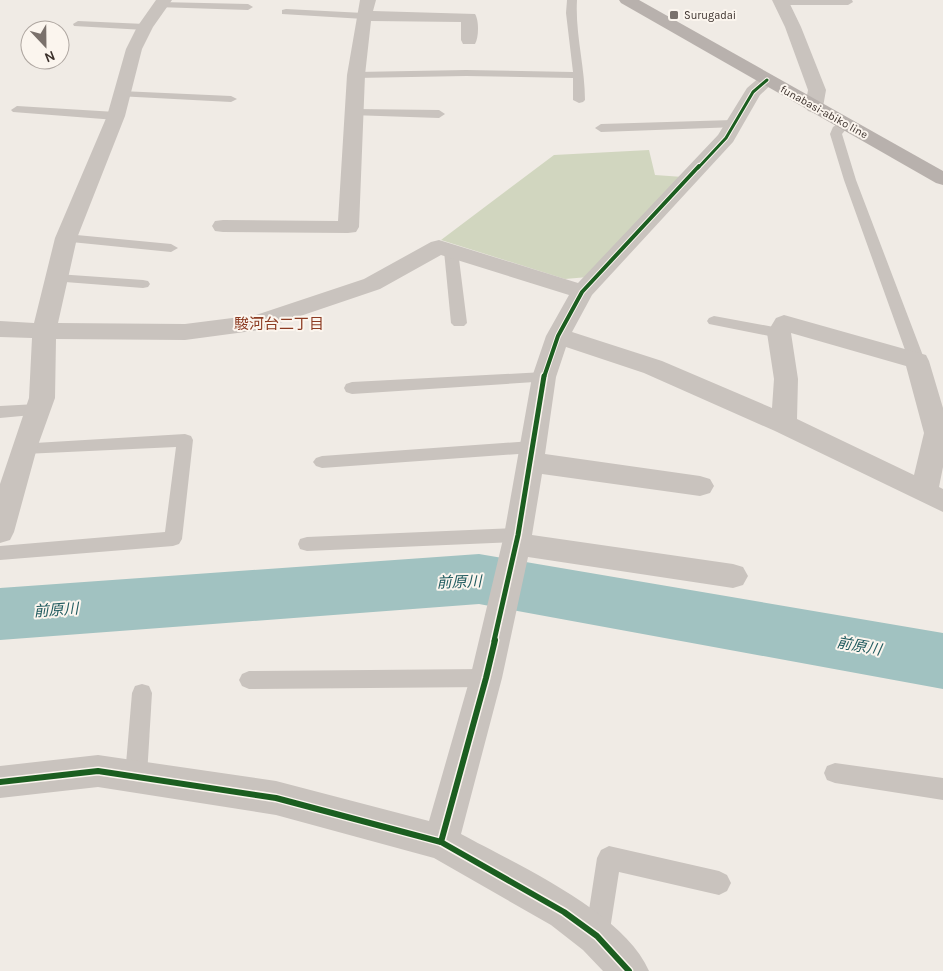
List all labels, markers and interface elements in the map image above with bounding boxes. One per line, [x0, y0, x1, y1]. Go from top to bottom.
marker: Surugadai [668, 9, 680, 21]
place label: Surugadai [684, 9, 736, 22]
north arrow [20, 20, 70, 70]
text: N [42, 47, 58, 66]
street label: funabasi-abiko line [778, 83, 870, 142]
district label: 駿河台二丁目 [234, 315, 324, 333]
water label: 前原川 [436, 572, 484, 592]
water label: 前原川 [33, 599, 81, 621]
water label: 前原川 [835, 633, 885, 659]

